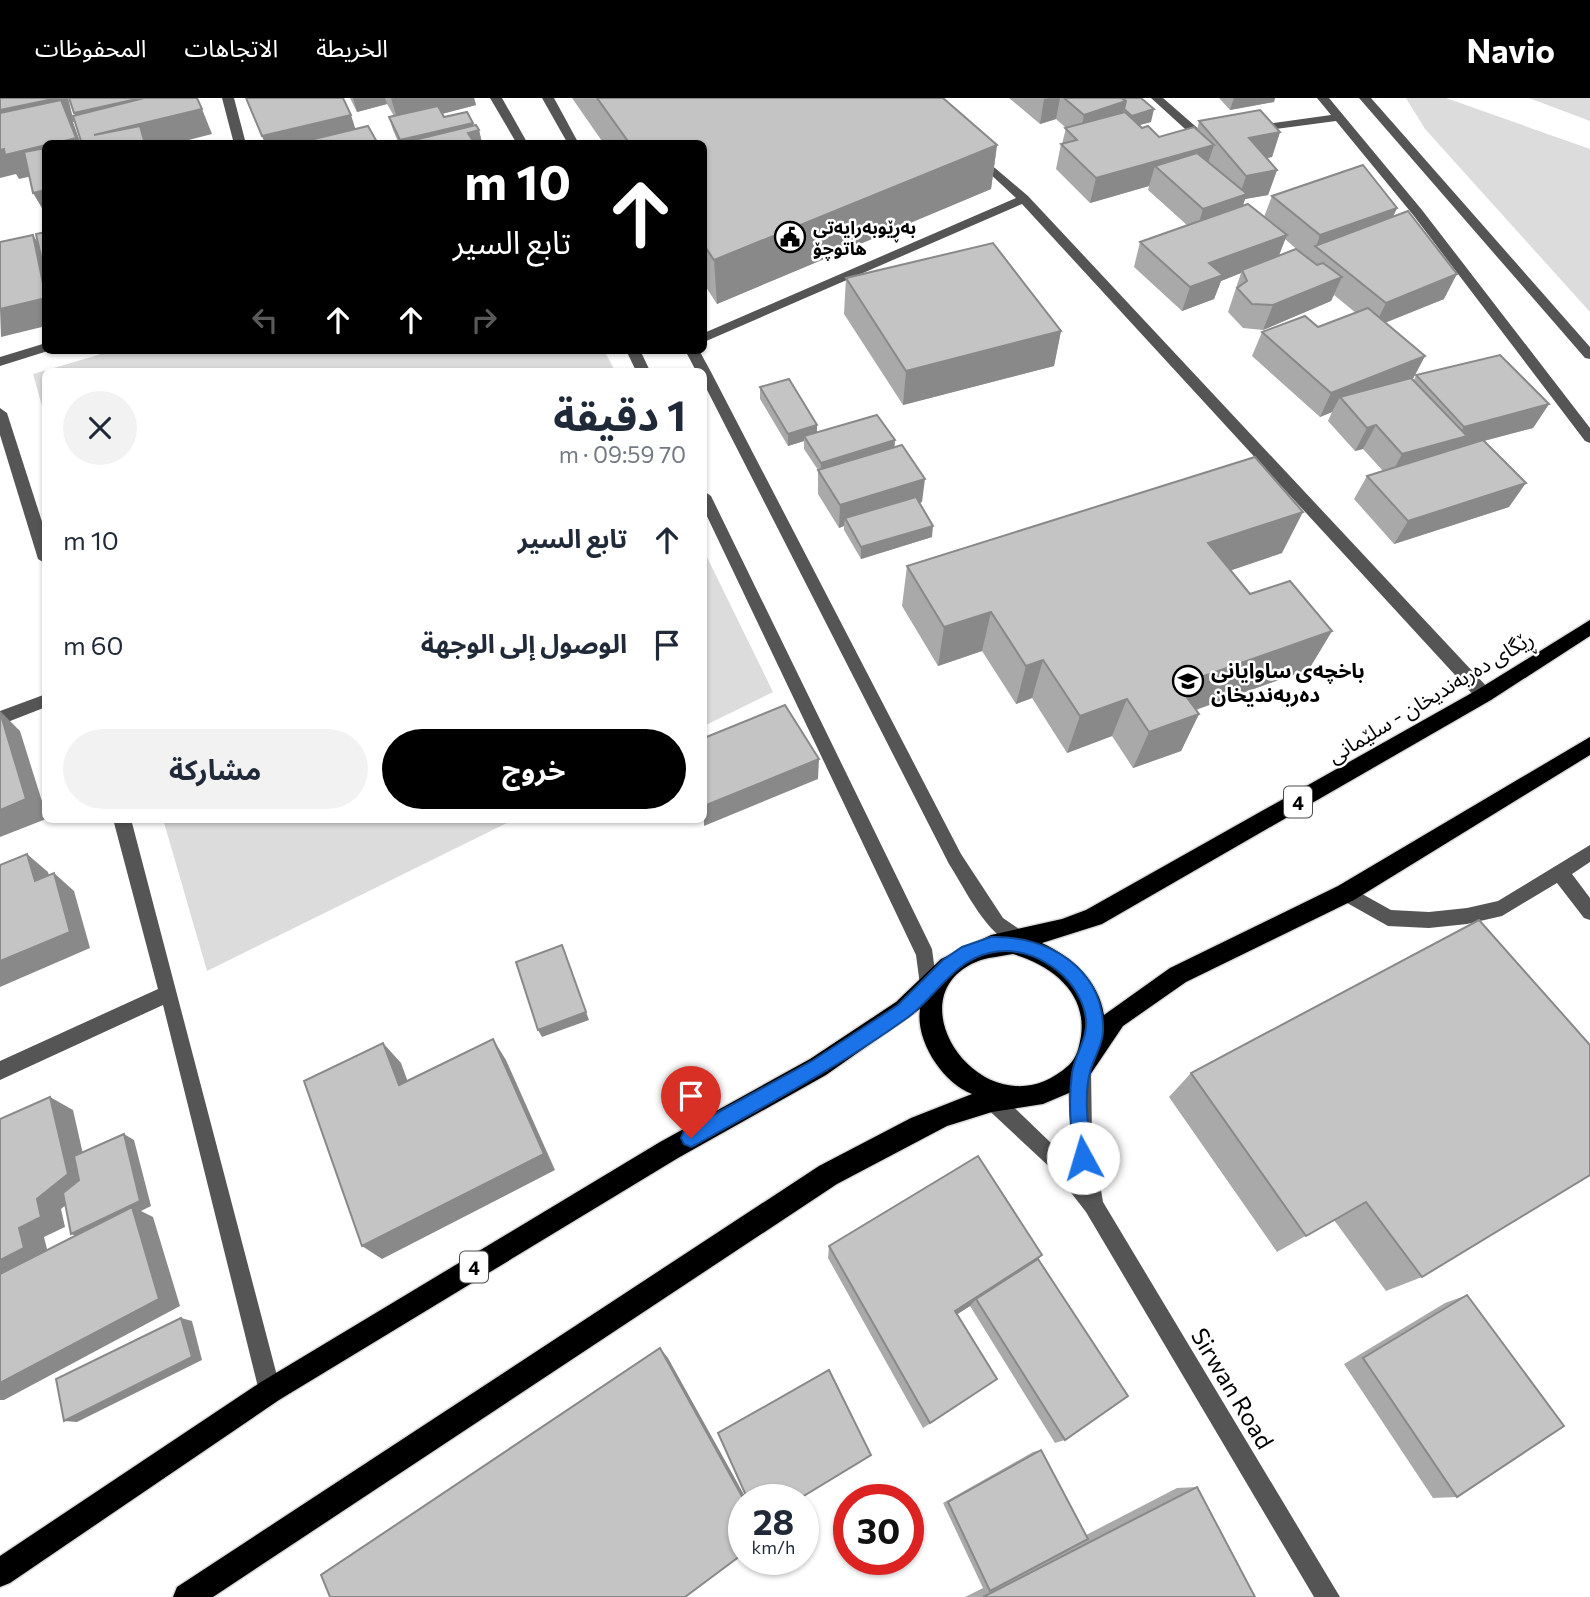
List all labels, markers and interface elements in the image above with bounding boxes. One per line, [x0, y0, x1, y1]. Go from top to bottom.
text: Navio [1466, 29, 1555, 70]
text: المحفوظات [35, 33, 146, 62]
text: الاتجاهات [184, 33, 278, 62]
text: الخريطة [316, 33, 388, 62]
text: 10 m [464, 150, 571, 210]
icon: ahead [595, 168, 686, 259]
place label: بەڕێوبەرایەتی هاتوچۆ [813, 216, 916, 261]
public building icon: بەڕێوبەرایەتی هاتوچۆ [773, 220, 807, 254]
text: تابع السير [453, 221, 571, 261]
icon: left [246, 301, 284, 339]
icon: ahead [319, 301, 357, 339]
icon: ahead [392, 301, 430, 339]
icon: right [465, 301, 503, 339]
text: 1 دقيقة [553, 388, 686, 440]
button: close [63, 391, 137, 465]
text: 70 m · 09:59 [559, 440, 686, 468]
icon: ahead [648, 521, 686, 559]
text: تابع السير [518, 522, 627, 553]
text: 10 m [63, 524, 119, 555]
street label: ڕێگای دەربەندیخان - سلێمانی [1323, 625, 1541, 773]
icon: arrive [648, 626, 686, 664]
text: الوصول إلى الوجهة [421, 627, 627, 658]
text: 60 m [63, 629, 123, 660]
place label: باخچەی ساوایانی دەربەندیخان [1211, 657, 1365, 707]
school or university icon: باخچەی ساوایانی دەربەندیخان [1171, 664, 1205, 698]
button: مشاركة [63, 729, 368, 809]
button: خروج [382, 729, 686, 809]
road number: 4 [1284, 786, 1312, 818]
pin [661, 1066, 721, 1138]
icon: arrive [672, 1077, 710, 1115]
position arrow [1046, 1121, 1120, 1195]
road number: 4 [460, 1252, 488, 1282]
street label: Sirwan Road [1186, 1322, 1280, 1454]
speed limit sign: 30 [833, 1484, 924, 1575]
text: 28 [753, 1499, 794, 1542]
text: km/h [752, 1536, 795, 1558]

